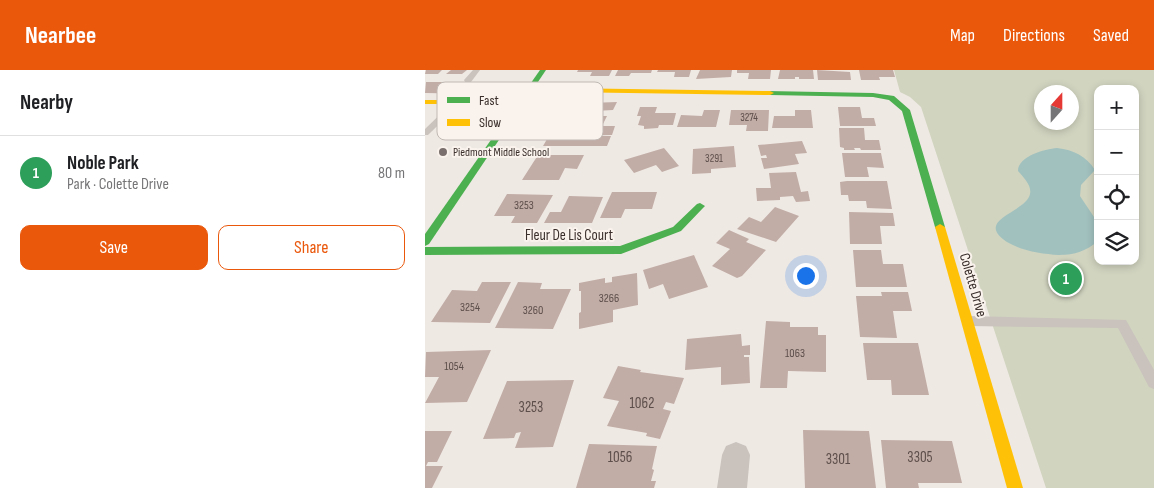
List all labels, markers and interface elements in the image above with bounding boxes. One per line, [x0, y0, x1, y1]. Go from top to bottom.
text: Nearbee [25, 21, 96, 50]
text: Map [950, 25, 975, 46]
text: Directions [1003, 25, 1065, 46]
text: Saved [1093, 25, 1129, 46]
legend [437, 82, 603, 140]
north arrow [1034, 85, 1079, 130]
map controls [1094, 85, 1139, 265]
button: + [1094, 85, 1139, 130]
text: Nearby [20, 90, 73, 115]
text: Fast [479, 92, 499, 109]
house number: 3274 [740, 111, 758, 124]
text: Slow [479, 114, 501, 131]
button: − [1094, 130, 1139, 175]
place label: Piedmont Middle School [453, 145, 549, 160]
marker: Piedmont Middle School [437, 146, 449, 158]
text: Noble Park [67, 152, 139, 175]
house number: 3291 [705, 152, 723, 165]
text: 1 [33, 164, 39, 183]
text: 80 m [378, 164, 405, 183]
text: Park · Colette Drive [67, 175, 169, 194]
button: locate [1094, 175, 1139, 220]
house number: 3253 [514, 198, 534, 213]
button: layers [1094, 220, 1139, 265]
button: Save [20, 225, 208, 270]
button: Share [218, 225, 405, 270]
street label: Fleur De Lis Court [525, 226, 613, 245]
street label: Colette Drive [955, 251, 991, 319]
pin: 1 [1050, 260, 1082, 298]
your location [793, 263, 819, 289]
house number: 3266 [599, 291, 619, 306]
house number: 3254 [460, 300, 480, 315]
house number: 3260 [523, 303, 543, 318]
house number: 1063 [785, 346, 805, 361]
house number: 1054 [444, 359, 464, 374]
house number: 1062 [630, 394, 654, 413]
house number: 3253 [519, 398, 543, 417]
house number: 1056 [608, 448, 632, 467]
house number: 3305 [907, 448, 933, 467]
house number: 3301 [826, 450, 851, 469]

